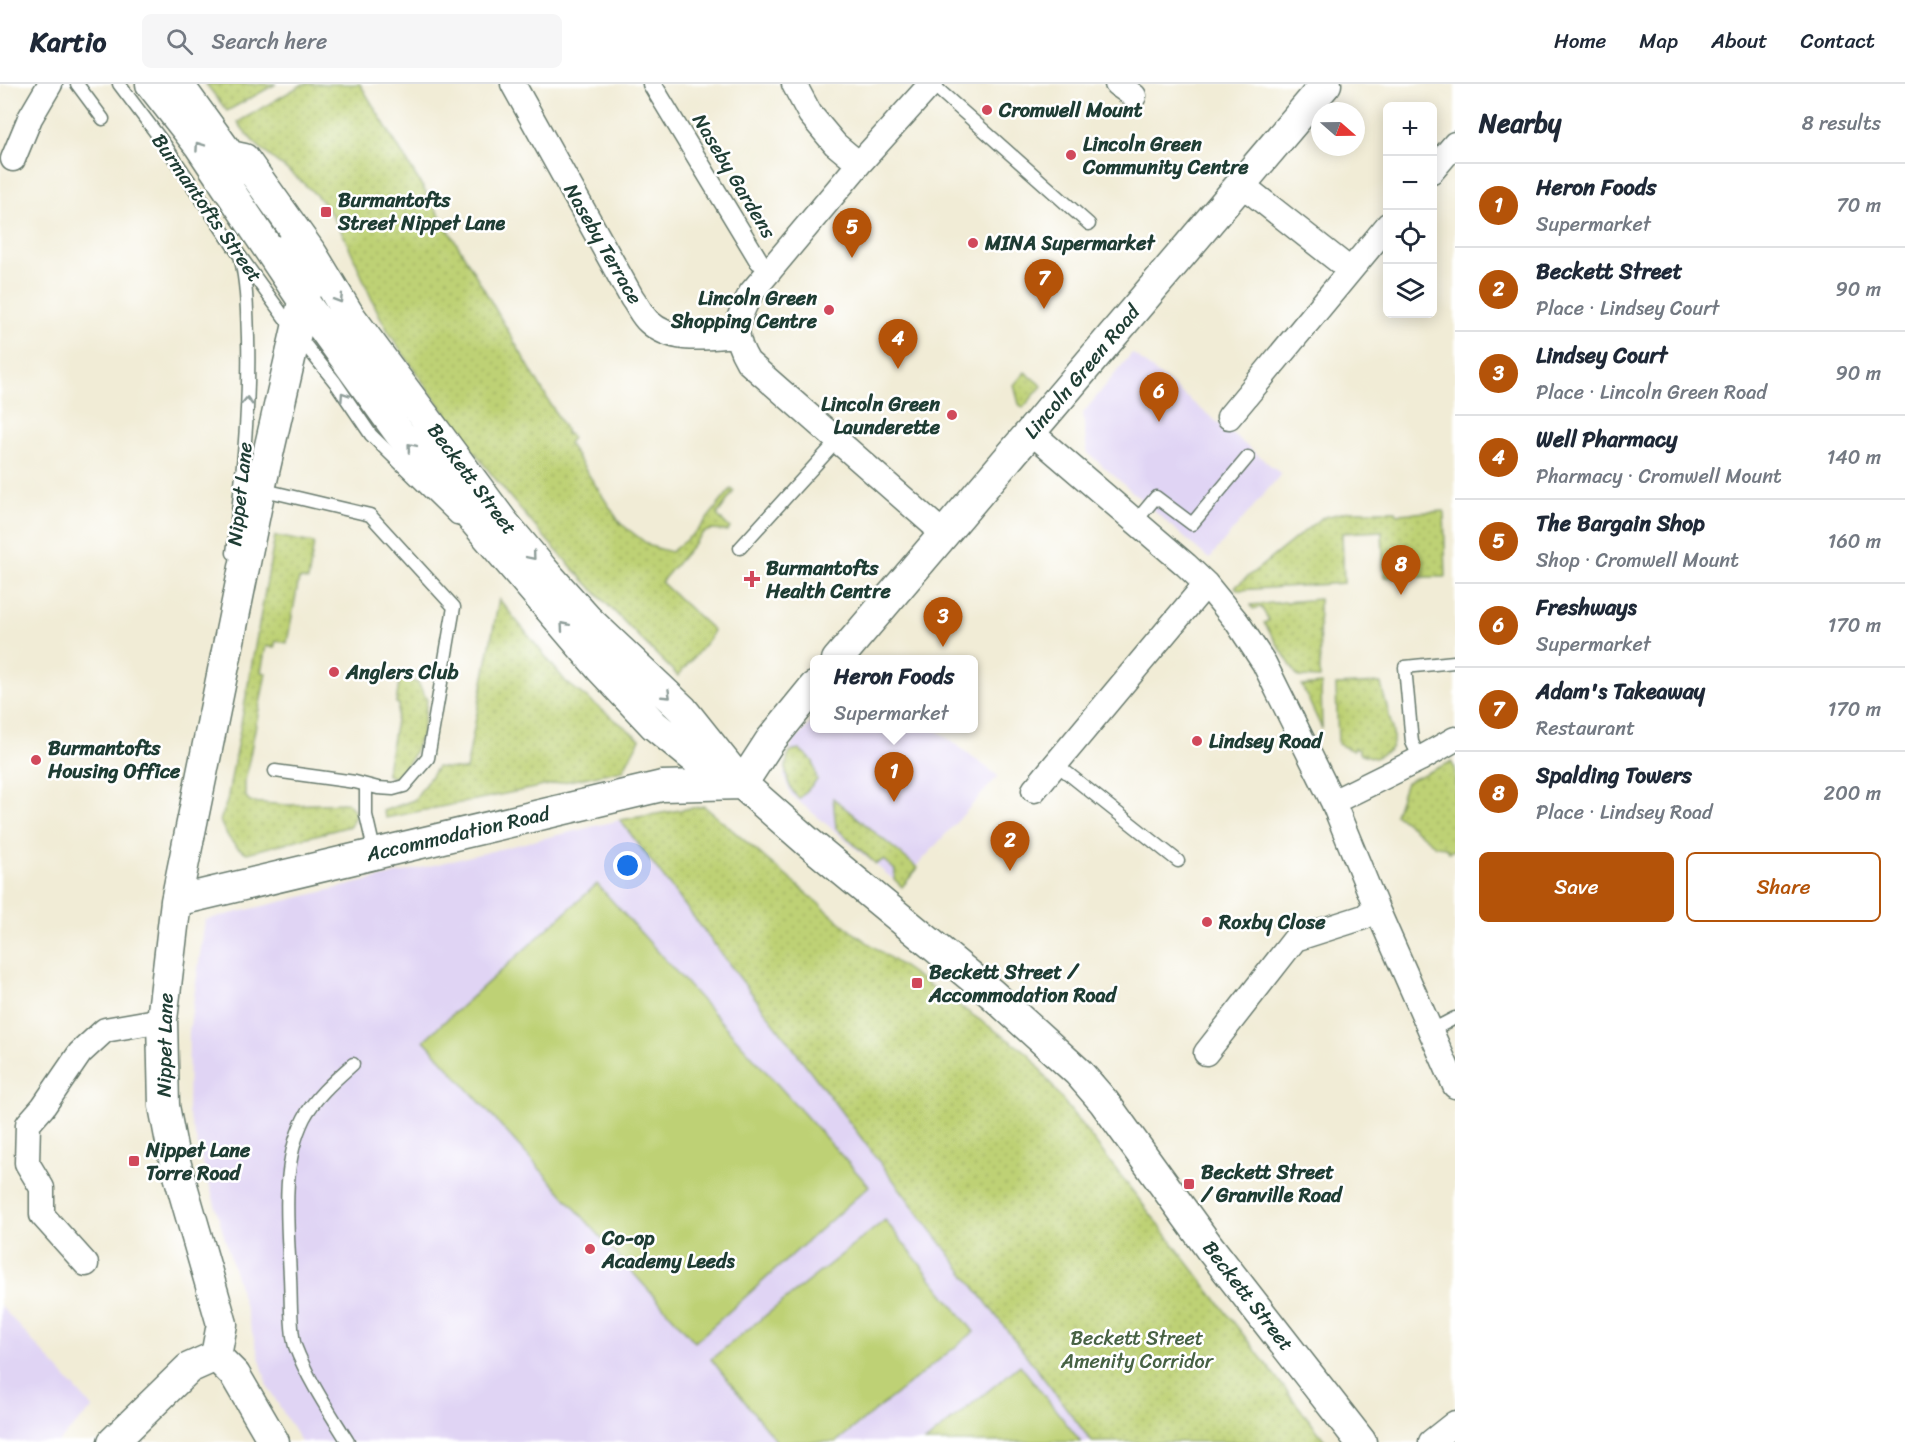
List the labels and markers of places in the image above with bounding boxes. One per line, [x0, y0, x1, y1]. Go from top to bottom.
place label: Cromwell Mount [998, 93, 1143, 128]
marker: Cromwell Mount [980, 103, 994, 117]
place label: Lincoln Green Community Centre [1082, 127, 1249, 185]
marker: Lincoln Green Community Centre [1064, 148, 1078, 162]
place label: Burmantofts Street Nippet Lane [337, 183, 505, 241]
marker: Burmantofts Street Nippet Lane [319, 205, 333, 219]
pin: 5 [832, 208, 872, 258]
place label: MINA Supermarket [984, 226, 1156, 261]
marker: MINA Supermarket [966, 236, 980, 250]
pin: 7 [1024, 260, 1064, 309]
place label: Lincoln Green Shopping Centre [670, 281, 818, 339]
marker: Lincoln Green Shopping Centre [822, 303, 836, 317]
pin: 4 [878, 320, 918, 369]
pin: 6 [1140, 372, 1178, 422]
place label: Lincoln Green Launderette [821, 387, 941, 445]
marker: Lincoln Green Launderette [945, 408, 959, 422]
pin: 8 [1382, 546, 1420, 595]
place label: Burmantofts Health Centre [765, 551, 891, 609]
marker: Burmantofts Health Centre [743, 570, 761, 588]
pin: 3 [924, 598, 962, 647]
place label: Anglers Club [345, 655, 458, 690]
marker: Anglers Club [327, 665, 341, 679]
place label: Lindsey Road [1209, 724, 1323, 759]
place label: Burmantofts Housing Office [47, 731, 181, 789]
marker: Lindsey Road [1190, 734, 1204, 748]
pin: 1 [874, 752, 914, 802]
marker: Burmantofts Housing Office [29, 753, 43, 767]
pin: 2 [990, 822, 1030, 871]
place label: Roxby Close [1218, 905, 1326, 940]
marker: Roxby Close [1200, 915, 1214, 929]
place label: Beckett Street / Accommodation Road [928, 955, 1117, 1013]
marker: Beckett Street / Accommodation Road [910, 976, 924, 990]
place label: Nippet Lane Torre Road [145, 1133, 251, 1191]
marker: Nippet Lane Torre Road [127, 1154, 141, 1168]
place label: Beckett Street / Granville Road [1200, 1155, 1344, 1213]
marker: Beckett Street / Granville Road [1182, 1177, 1196, 1191]
place label: Co-op Academy Leeds [601, 1221, 736, 1279]
marker: Co-op Academy Leeds [583, 1242, 597, 1256]

